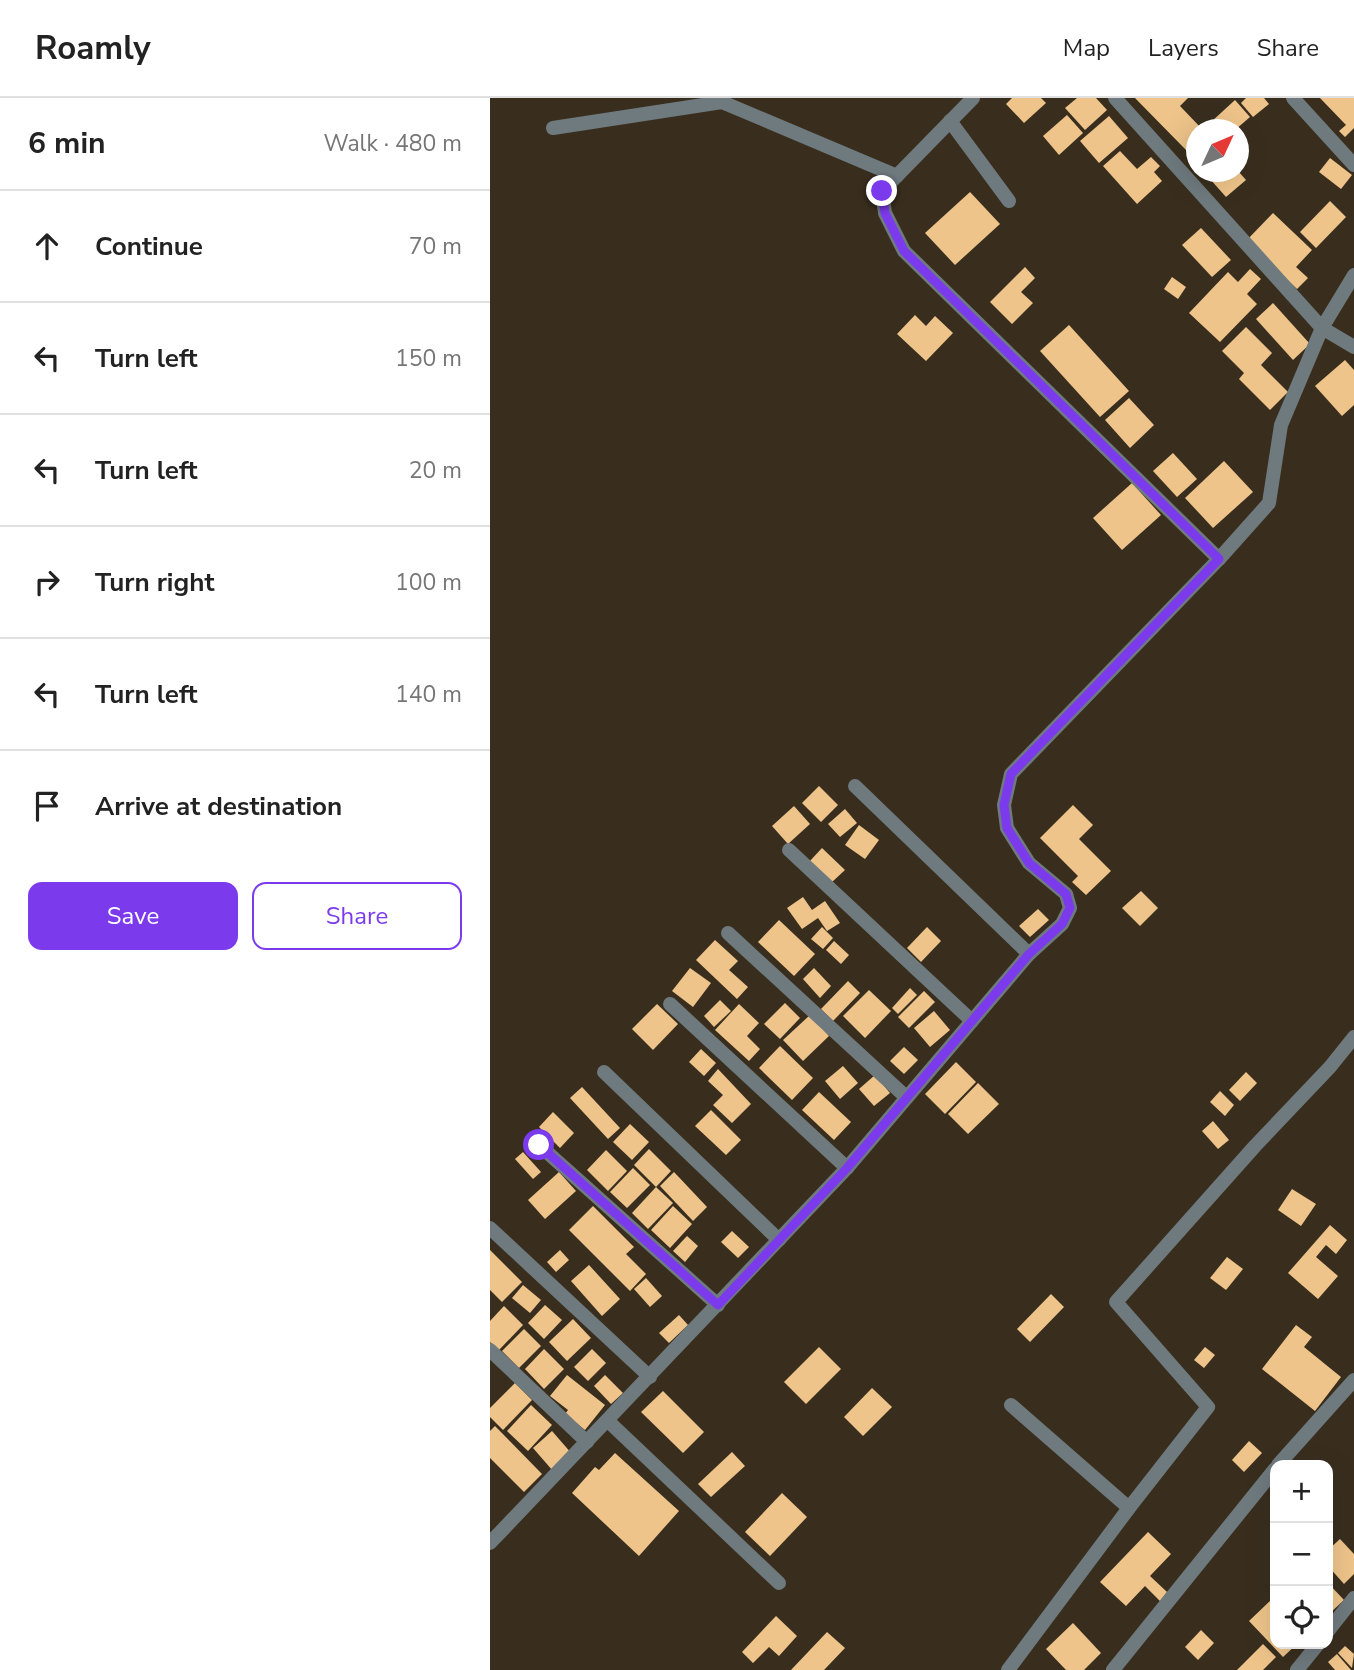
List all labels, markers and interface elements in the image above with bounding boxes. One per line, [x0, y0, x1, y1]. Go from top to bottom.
text: Roamly [35, 26, 151, 71]
text: Map [1063, 32, 1110, 64]
text: Layers [1148, 32, 1219, 64]
text: Share [1257, 32, 1319, 64]
north arrow [1186, 119, 1249, 182]
text: 6 min [28, 123, 106, 164]
text: Walk · 480 m [323, 128, 462, 159]
route end [866, 175, 897, 206]
icon: ahead [28, 227, 66, 265]
text: Continue [95, 229, 203, 264]
text: 70 m [409, 231, 462, 262]
icon: left [28, 339, 66, 377]
text: Turn left [95, 341, 198, 376]
text: 150 m [395, 343, 462, 374]
icon: left [28, 451, 66, 489]
text: Turn left [95, 453, 198, 488]
text: 20 m [409, 455, 462, 486]
icon: right [28, 563, 66, 601]
text: Turn right [95, 565, 214, 600]
text: 100 m [395, 567, 462, 598]
icon: left [28, 675, 66, 713]
text: Turn left [95, 677, 198, 712]
text: 140 m [395, 679, 462, 710]
icon: arrive [28, 787, 66, 825]
text: Arrive at destination [95, 789, 342, 824]
button: Save [28, 882, 238, 950]
button: Share [252, 882, 462, 950]
route start [523, 1129, 554, 1160]
map controls [1270, 1460, 1333, 1649]
button: + [1270, 1460, 1333, 1523]
button: − [1270, 1523, 1333, 1586]
button: locate [1270, 1586, 1333, 1649]

